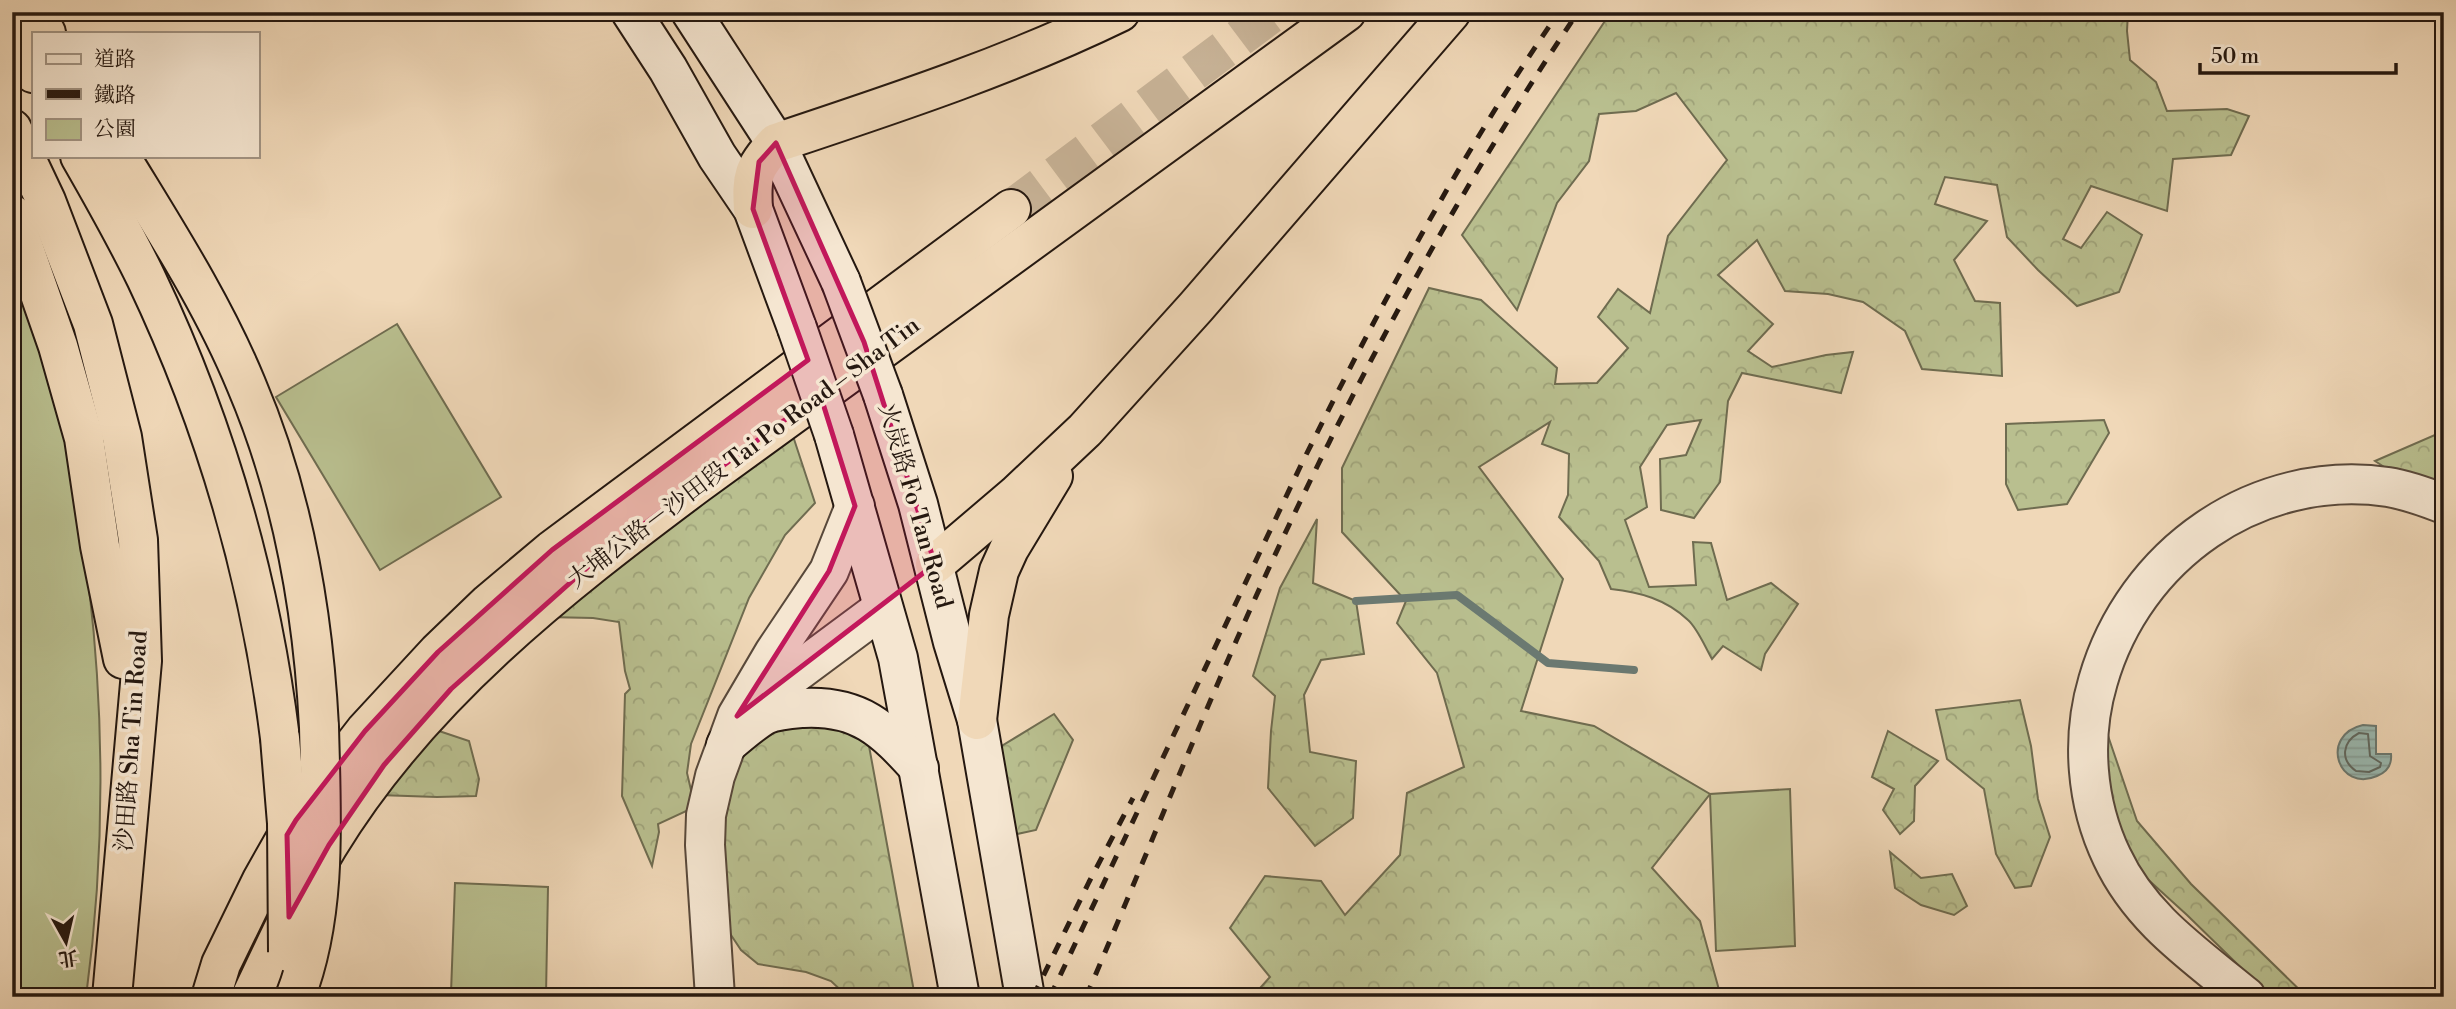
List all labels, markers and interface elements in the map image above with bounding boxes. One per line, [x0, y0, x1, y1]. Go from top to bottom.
legend [32, 32, 259, 158]
scale bar [2200, 32, 2396, 76]
text: 50 m [2211, 44, 2259, 70]
text: 道路 [94, 47, 136, 73]
text: 鐵路 [94, 83, 136, 109]
text: 公園 [94, 117, 136, 143]
street label: 大埔公路－沙田段 Tai Po Road – Sha Tin [562, 311, 926, 595]
street label: 火炭路 Fo Tan Road [871, 400, 959, 612]
street label: 沙田路 Sha Tin Road [109, 629, 155, 853]
north arrow [32, 908, 102, 978]
text: 北 [57, 945, 79, 971]

